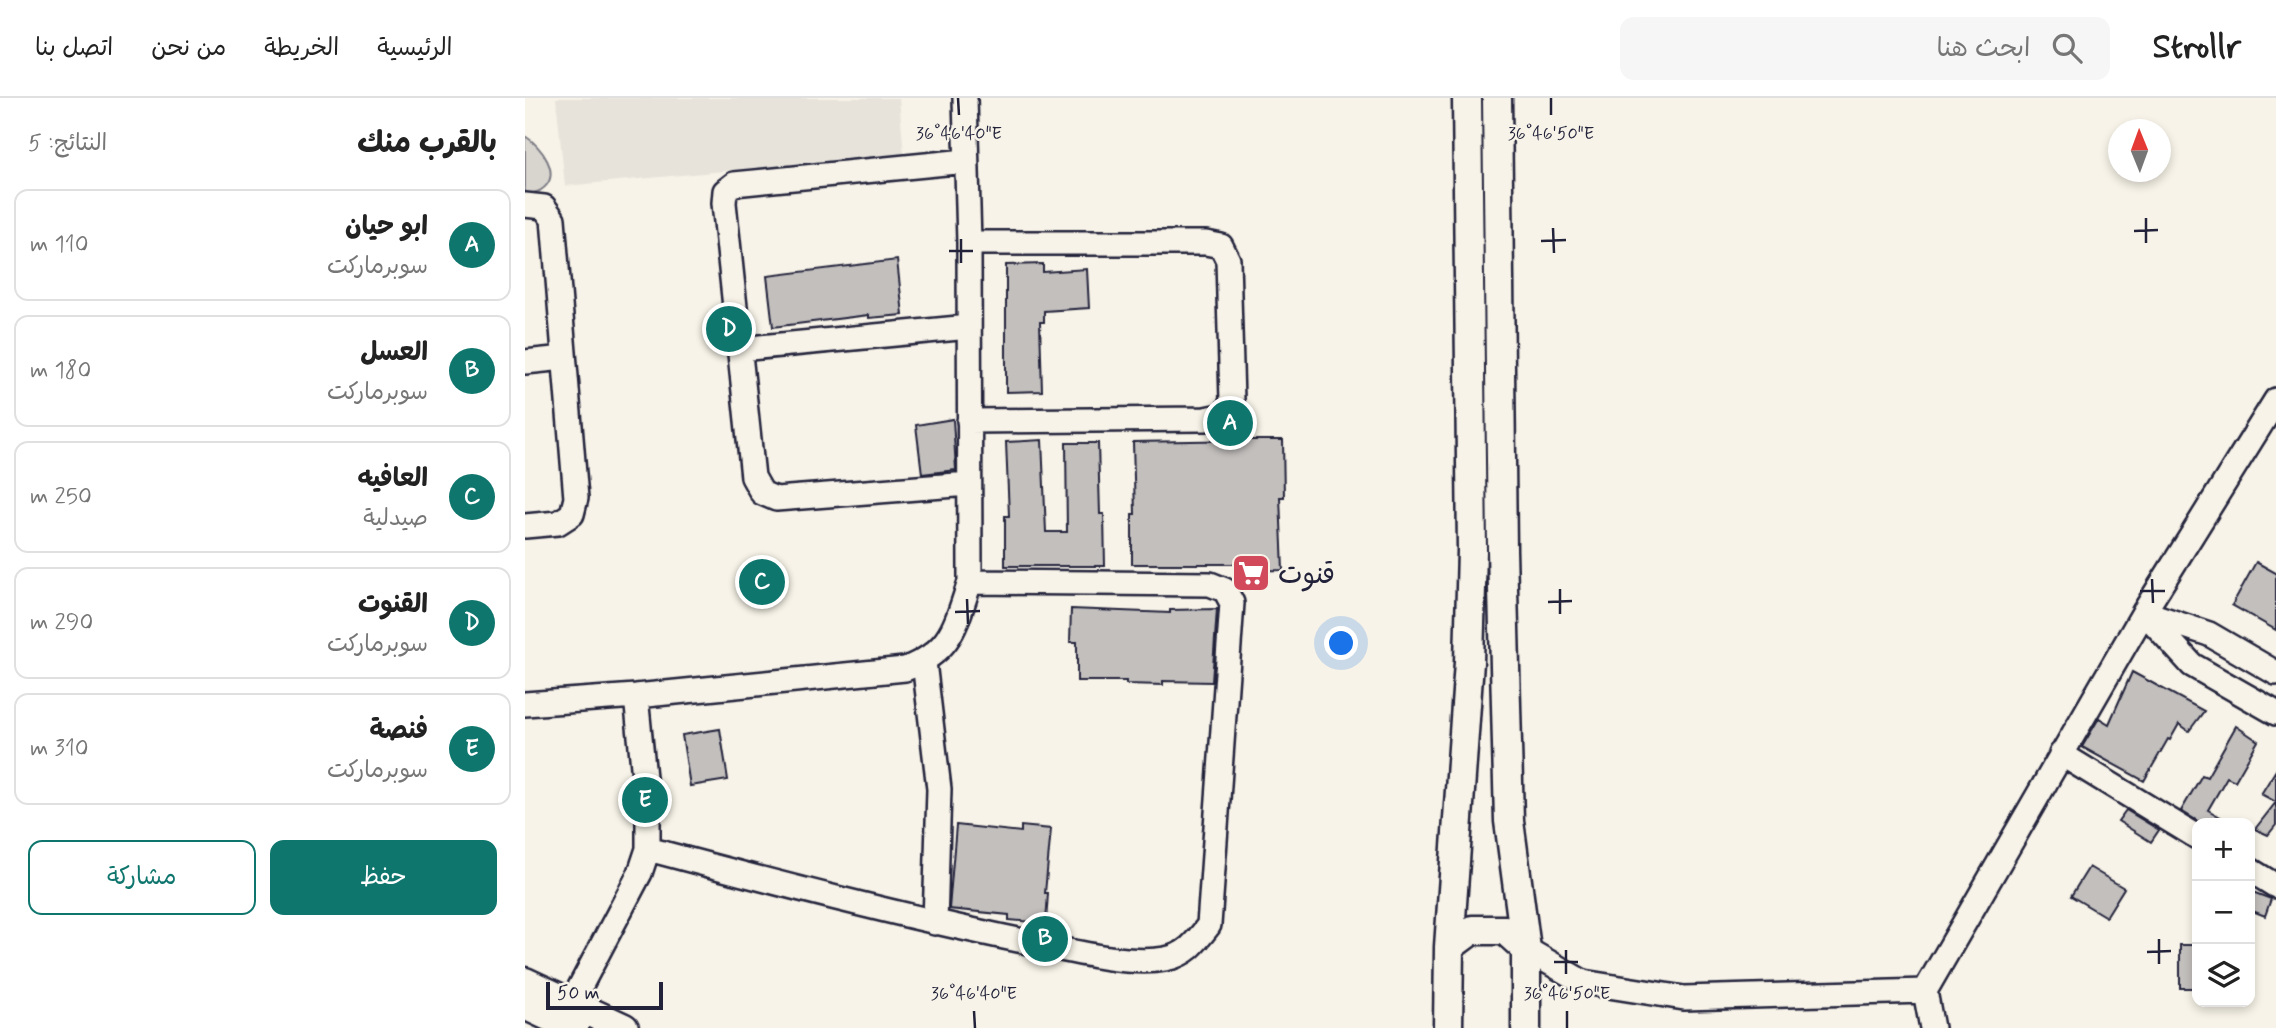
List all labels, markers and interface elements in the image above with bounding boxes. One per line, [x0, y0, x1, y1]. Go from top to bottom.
search box [1620, 17, 2110, 80]
text: Strollr [2152, 26, 2241, 70]
icon: search [2048, 29, 2086, 67]
text: ابحث هنا [1936, 32, 2030, 66]
text: اتصل بنا [35, 33, 113, 64]
text: من نحن [151, 33, 226, 64]
text: الخريطة [264, 33, 339, 64]
text: الرئيسية [377, 33, 453, 64]
north arrow [2108, 119, 2171, 182]
text: 36°46'40"E [916, 122, 1002, 146]
text: 36°46'50"E [1508, 122, 1594, 146]
text: بالقرب منك [357, 124, 497, 163]
text: النتائج: 5 [28, 129, 107, 159]
text: ابو حيان [345, 210, 428, 244]
text: 110 m [30, 230, 89, 260]
text: A [464, 230, 480, 260]
text: سوبرماركت [327, 252, 428, 282]
pin: D [706, 303, 752, 355]
text: العسل [360, 336, 428, 370]
text: 180 m [30, 356, 91, 386]
text: B [465, 356, 479, 386]
text: سوبرماركت [327, 378, 428, 408]
pin: A [1207, 397, 1253, 449]
text: العافيه [357, 462, 428, 496]
text: 250 m [30, 482, 92, 512]
text: C [464, 482, 480, 512]
text: صيدلية [363, 504, 428, 534]
supermarket icon: قنوت [1230, 552, 1272, 594]
pin: C [739, 556, 785, 608]
place label: قنوت [1278, 557, 1335, 594]
text: القنوت [358, 588, 428, 622]
text: 290 m [30, 608, 93, 638]
text: D [464, 608, 480, 638]
your location [1324, 626, 1358, 660]
text: سوبرماركت [327, 630, 428, 660]
text: فنصة [370, 714, 428, 748]
text: 310 m [30, 734, 89, 764]
text: E [465, 734, 479, 764]
text: سوبرماركت [327, 756, 428, 786]
pin: E [622, 774, 668, 826]
map controls [2192, 818, 2255, 1007]
button: + [2192, 818, 2255, 881]
button: مشاركة [28, 840, 256, 915]
button: حفظ [270, 840, 497, 915]
button: − [2192, 881, 2255, 944]
pin: B [1022, 913, 1068, 965]
button: layers [2192, 944, 2255, 1007]
scale bar [546, 979, 663, 1011]
text: 50 m [557, 981, 600, 1006]
text: 36°46'40"E [931, 982, 1017, 1006]
text: 36°46'50"E [1524, 982, 1610, 1006]

